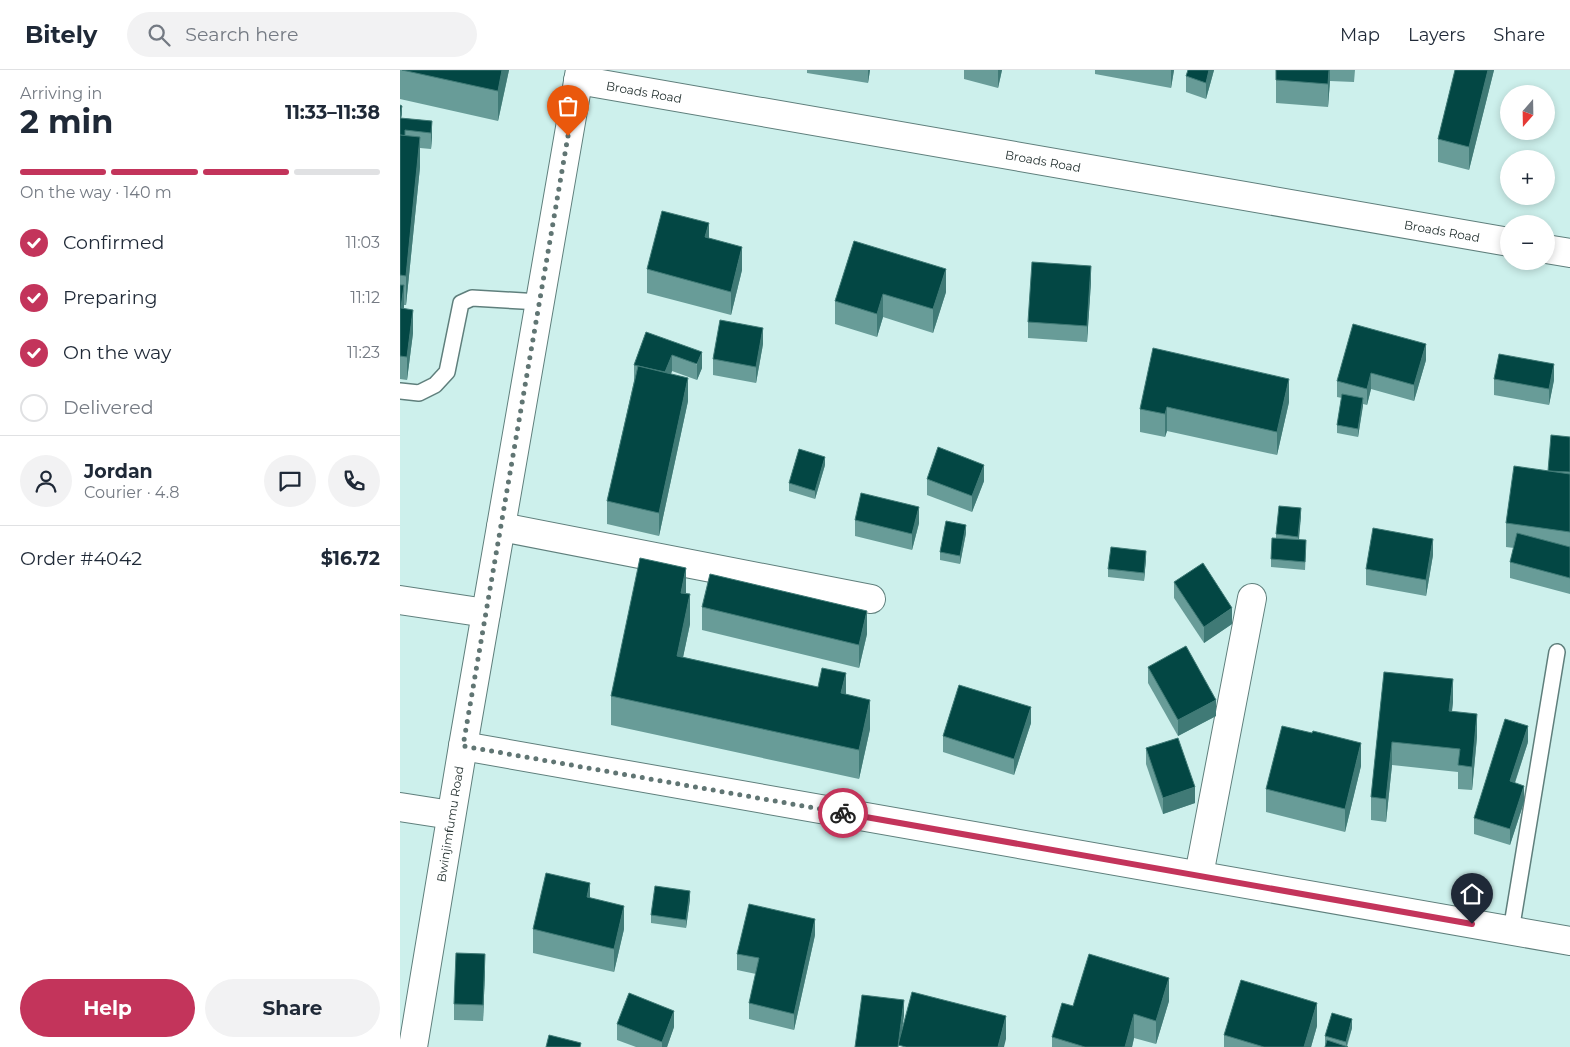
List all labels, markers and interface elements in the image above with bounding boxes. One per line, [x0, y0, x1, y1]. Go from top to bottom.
search box [127, 12, 477, 57]
text: Bitely [25, 20, 97, 49]
icon: search [145, 21, 173, 49]
text: Search here [185, 23, 298, 46]
text: Map [1340, 24, 1380, 46]
text: Layers [1408, 24, 1465, 46]
text: Share [1493, 24, 1545, 46]
street label: Broads Road [605, 78, 683, 106]
text: Arriving in [20, 84, 102, 103]
pin [547, 85, 589, 136]
north arrow [1500, 85, 1555, 140]
map controls [1500, 85, 1555, 270]
icon: bag [554, 92, 582, 120]
text: 11:33–11:38 [285, 101, 380, 124]
text: 2 min [20, 102, 113, 141]
street label: Broads Road [1004, 147, 1082, 175]
button: + [1500, 150, 1555, 205]
text: On the way · 140 m [20, 183, 172, 202]
button: − [1500, 215, 1555, 270]
street label: Broads Road [1403, 217, 1481, 245]
icon: check [20, 229, 48, 257]
text: Confirmed [63, 231, 164, 254]
text: 11:03 [346, 233, 380, 252]
icon: check [20, 284, 48, 312]
text: Preparing [63, 286, 158, 309]
text: 11:12 [350, 288, 380, 307]
icon: check [20, 339, 48, 367]
text: On the way [63, 341, 171, 364]
text: 11:23 [347, 343, 380, 362]
text: Delivered [63, 396, 154, 419]
button: person [20, 455, 72, 507]
button: chat [264, 455, 316, 507]
button: phone [328, 455, 380, 507]
text: Jordan [84, 460, 153, 483]
text: Courier · 4.8 [84, 483, 180, 502]
text: Order #4042 [20, 547, 142, 570]
text: $16.72 [321, 547, 380, 570]
street label: Bwinjimfumu Road [433, 765, 467, 883]
courier [818, 788, 868, 838]
icon: bike [829, 799, 857, 827]
pin [1451, 873, 1493, 924]
icon: home [1458, 880, 1486, 908]
button: Help [20, 979, 195, 1037]
button: Share [205, 979, 380, 1037]

